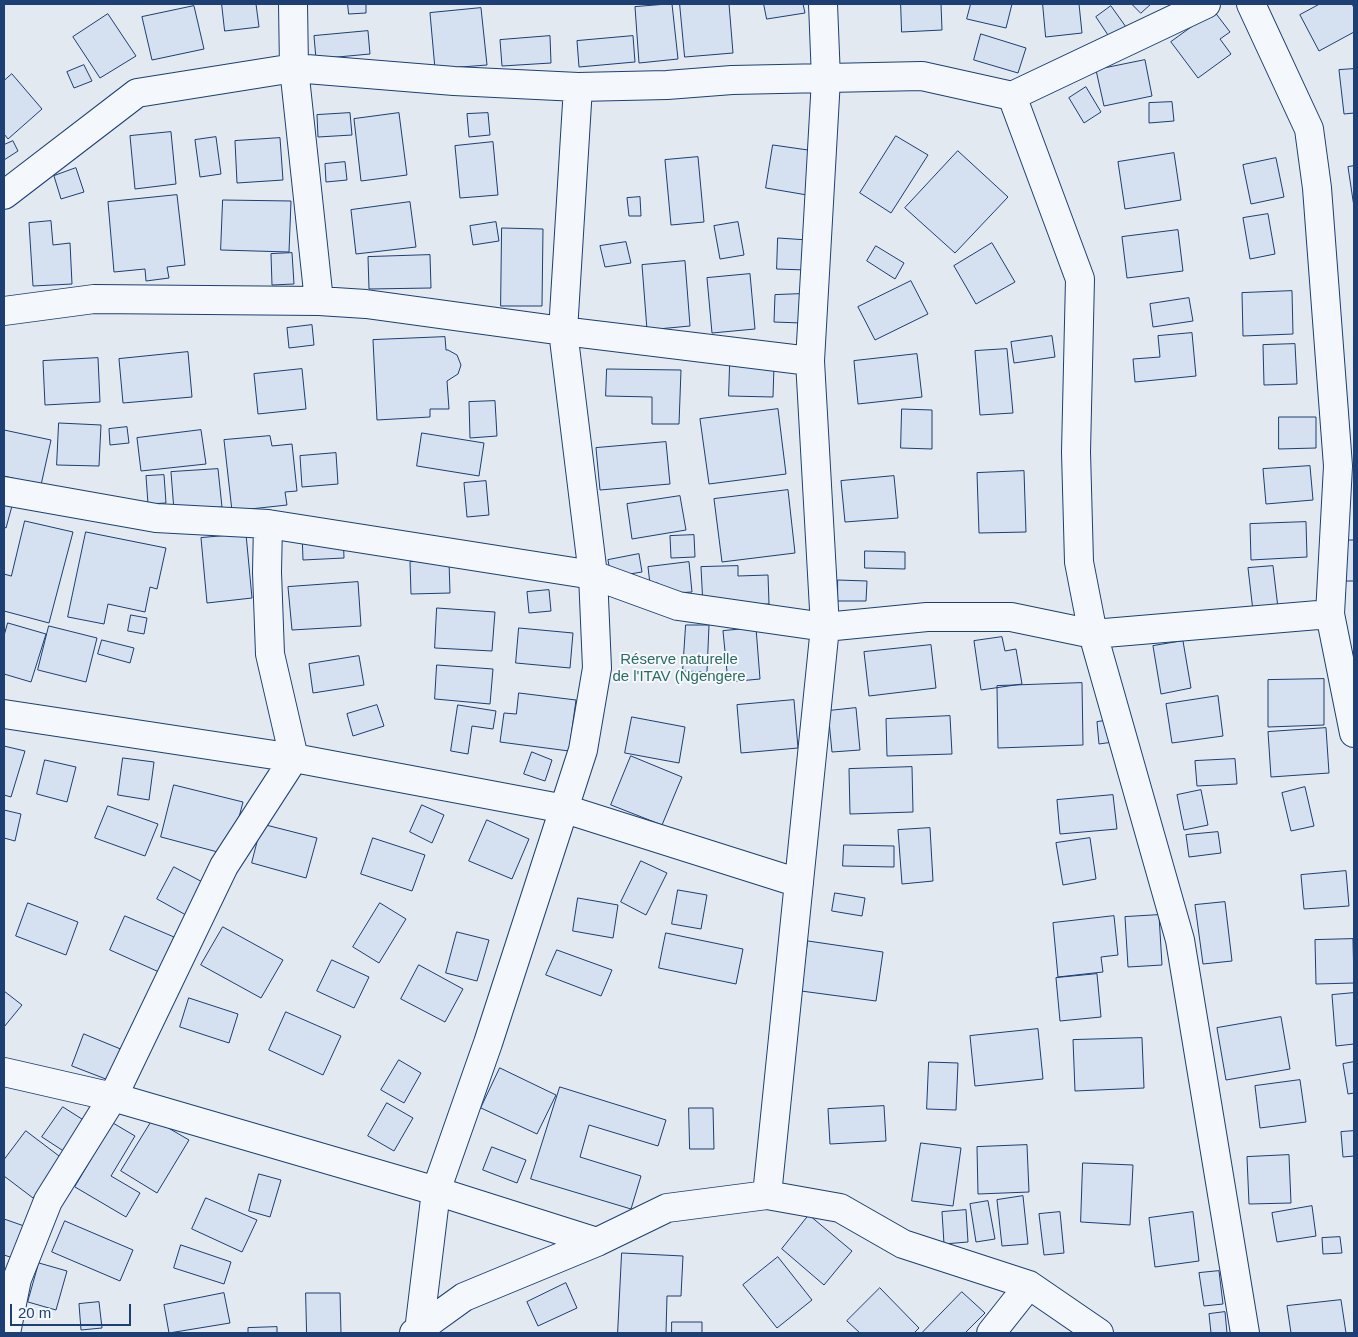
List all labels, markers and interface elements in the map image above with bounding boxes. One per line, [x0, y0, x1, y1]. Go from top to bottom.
park label: Réserve naturelle de l'ITAV (Ngengere [612, 651, 746, 686]
scale bar [12, 1294, 134, 1326]
text: 20 m [18, 1304, 51, 1321]

